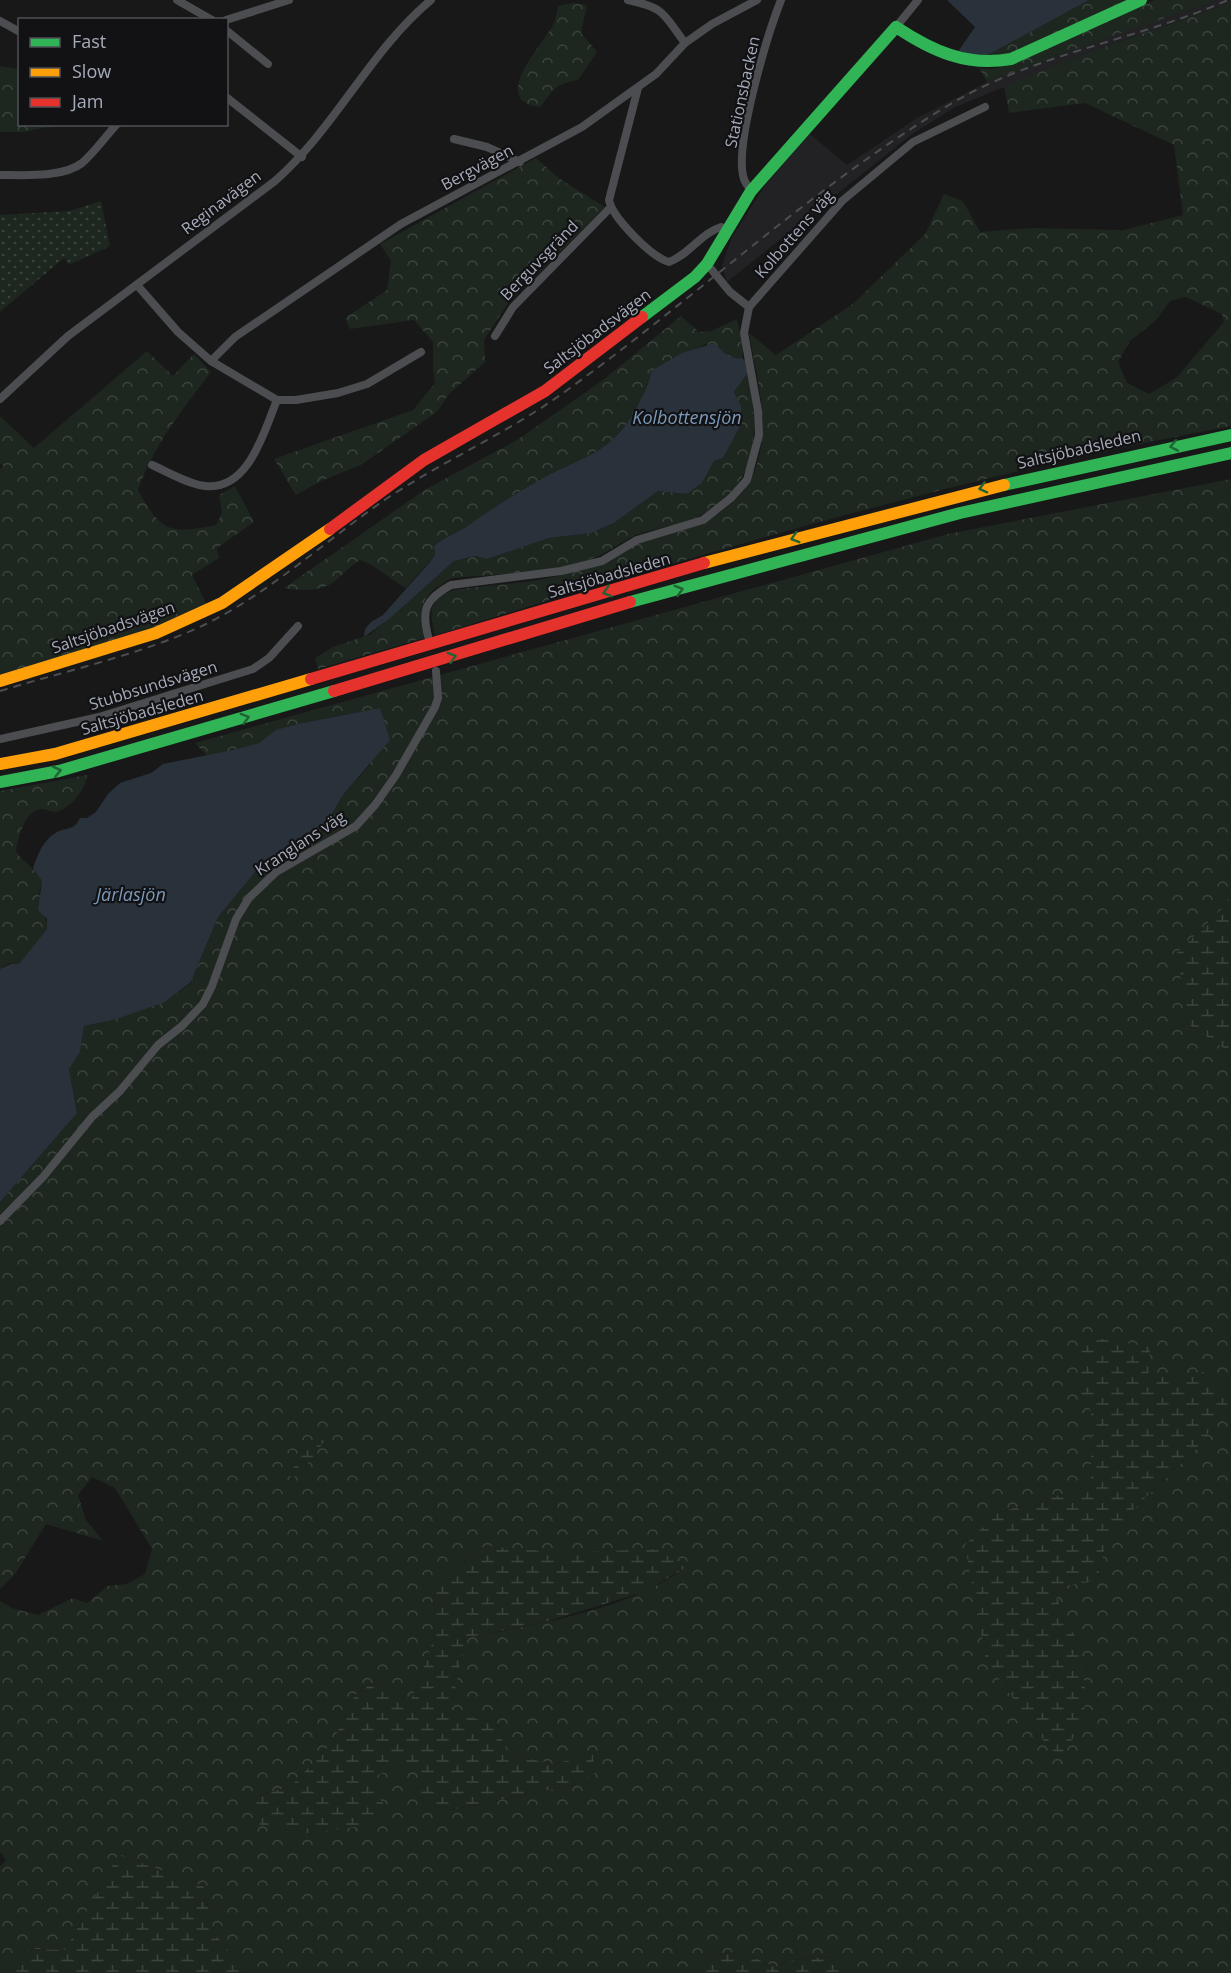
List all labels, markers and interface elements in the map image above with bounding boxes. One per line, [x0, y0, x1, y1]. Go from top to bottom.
legend [18, 18, 228, 126]
text: Fast [72, 29, 106, 53]
street label: Stationsbacken [719, 34, 765, 150]
text: Slow [72, 59, 111, 83]
text: Jam [70, 89, 104, 113]
street label: Bergvägen [437, 139, 517, 195]
street label: Reginavägen [177, 165, 265, 239]
street label: Kolbottens väg [749, 185, 839, 283]
street label: Berguvsgränd [495, 215, 583, 305]
street label: Saltsjöbadsvägen [539, 283, 655, 379]
water label: Kolbottensjön [632, 405, 742, 429]
street label: Saltsjöbadsleden [1015, 424, 1143, 474]
one-way arrow [1169, 439, 1179, 452]
one-way arrow [978, 481, 988, 494]
one-way arrow [790, 531, 801, 543]
street label: Saltsjöbadsleden [545, 547, 673, 603]
one-way arrow [603, 585, 613, 597]
one-way arrow [674, 585, 684, 597]
street label: Saltsjöbadsvägen [48, 596, 178, 658]
one-way arrow [446, 652, 457, 664]
street label: Stubbsundsvägen [86, 655, 220, 715]
street label: Saltsjöbadsleden [78, 684, 206, 740]
one-way arrow [239, 713, 250, 725]
one-way arrow [52, 765, 62, 778]
street label: Kranglans väg [250, 805, 350, 880]
water label: Järlasjön [93, 882, 166, 906]

